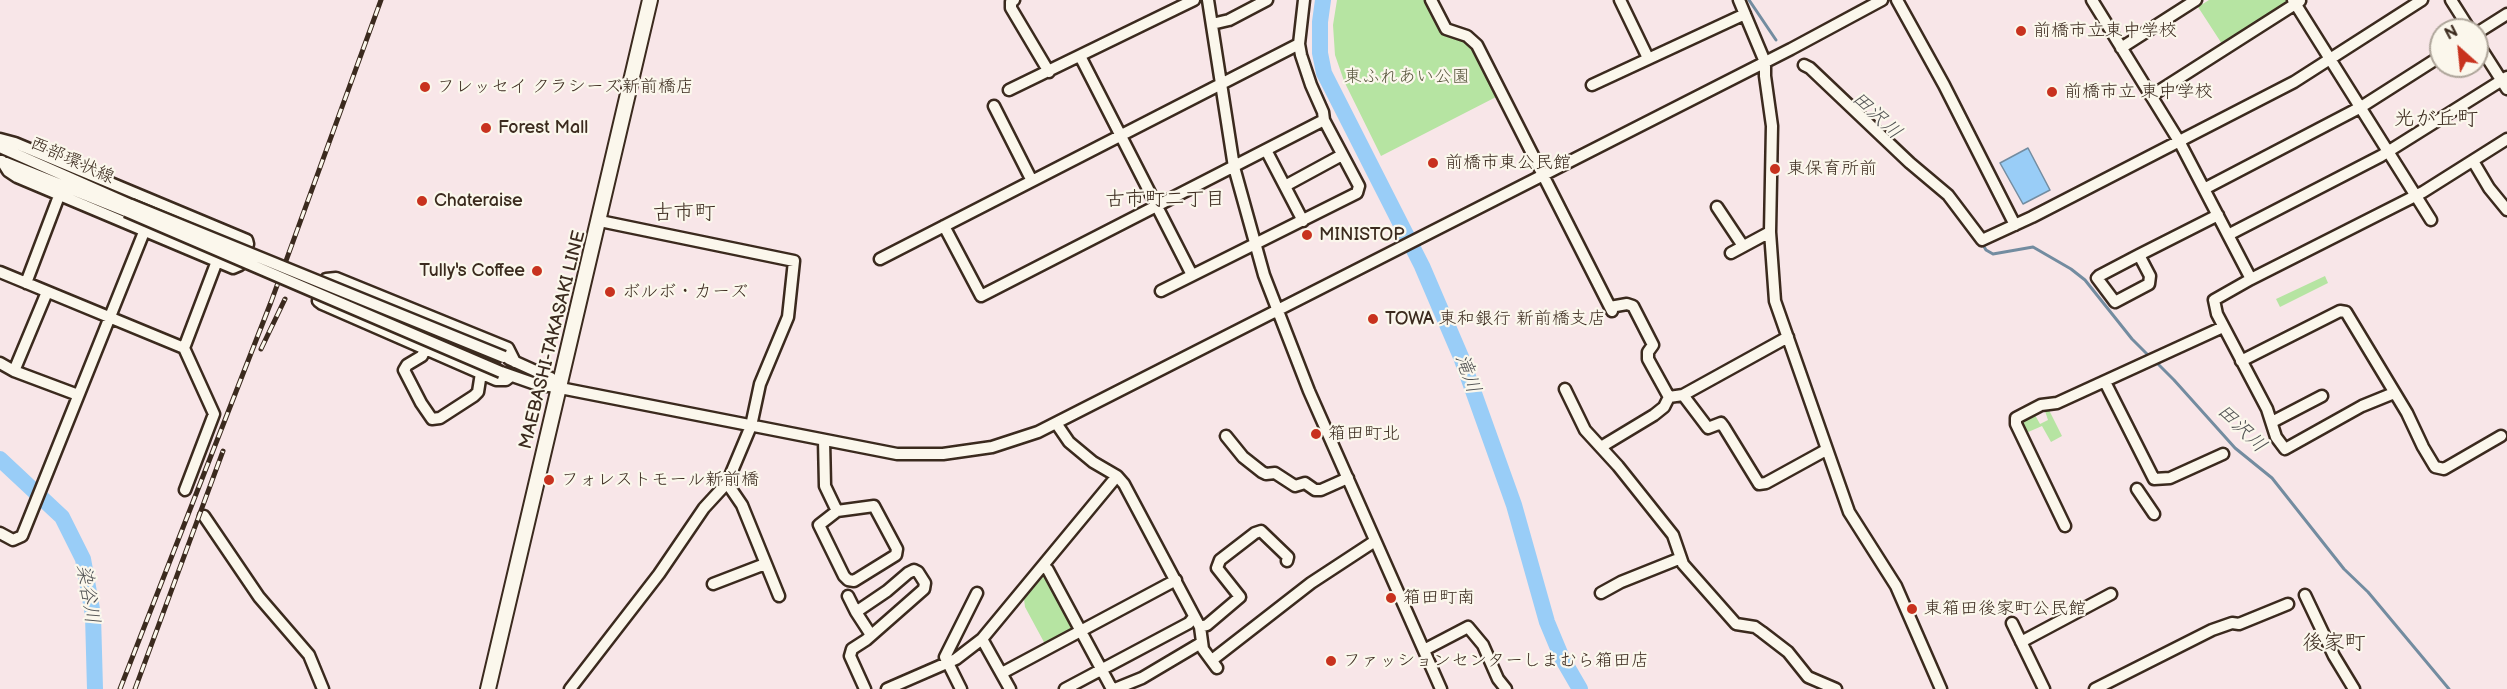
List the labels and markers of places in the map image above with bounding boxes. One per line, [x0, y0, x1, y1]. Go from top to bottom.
place label: 前橋市立東中学校 [2033, 20, 2177, 42]
marker: 前橋市立東中学校 [2014, 24, 2028, 38]
place label: フレッセイ クラシーズ新前橋店 [437, 76, 694, 98]
marker: フレッセイ クラシーズ新前橋店 [418, 80, 432, 94]
place label: 前橋市立 東中学校 [2064, 81, 2213, 103]
marker: 前橋市立 東中学校 [2045, 85, 2059, 99]
place label: Forest Mall [498, 117, 588, 139]
marker: Forest Mall [479, 121, 493, 135]
place label: 前橋市東公民館 [1445, 152, 1571, 174]
marker: 前橋市東公民館 [1426, 156, 1440, 170]
place label: 東保育所前 [1787, 158, 1877, 180]
marker: 東保育所前 [1768, 162, 1782, 176]
place label: Chateraise [434, 190, 523, 212]
marker: Chateraise [415, 194, 429, 208]
place label: MINISTOP [1319, 224, 1404, 246]
marker: MINISTOP [1300, 228, 1314, 242]
place label: Tully's Coffee [419, 260, 525, 282]
marker: Tully's Coffee [530, 264, 544, 278]
place label: ボルボ・カーズ [622, 281, 748, 303]
marker: ボルボ・カーズ [603, 285, 617, 299]
place label: TOWA 東和銀行 新前橋支店 [1385, 308, 1606, 330]
marker: TOWA 東和銀行 新前橋支店 [1366, 312, 1380, 326]
place label: 箱田町北 [1328, 423, 1400, 445]
marker: 箱田町北 [1309, 427, 1323, 441]
place label: フォレストモール新前橋 [561, 469, 759, 491]
marker: フォレストモール新前橋 [542, 473, 556, 487]
place label: 箱田町南 [1403, 587, 1475, 609]
marker: 箱田町南 [1384, 591, 1398, 605]
place label: 東箱田後家町公民館 [1924, 598, 2086, 620]
marker: 東箱田後家町公民館 [1905, 602, 1919, 616]
place label: ファッションセンターしまむら箱田店 [1343, 650, 1649, 672]
marker: ファッションセンターしまむら箱田店 [1324, 654, 1338, 668]

